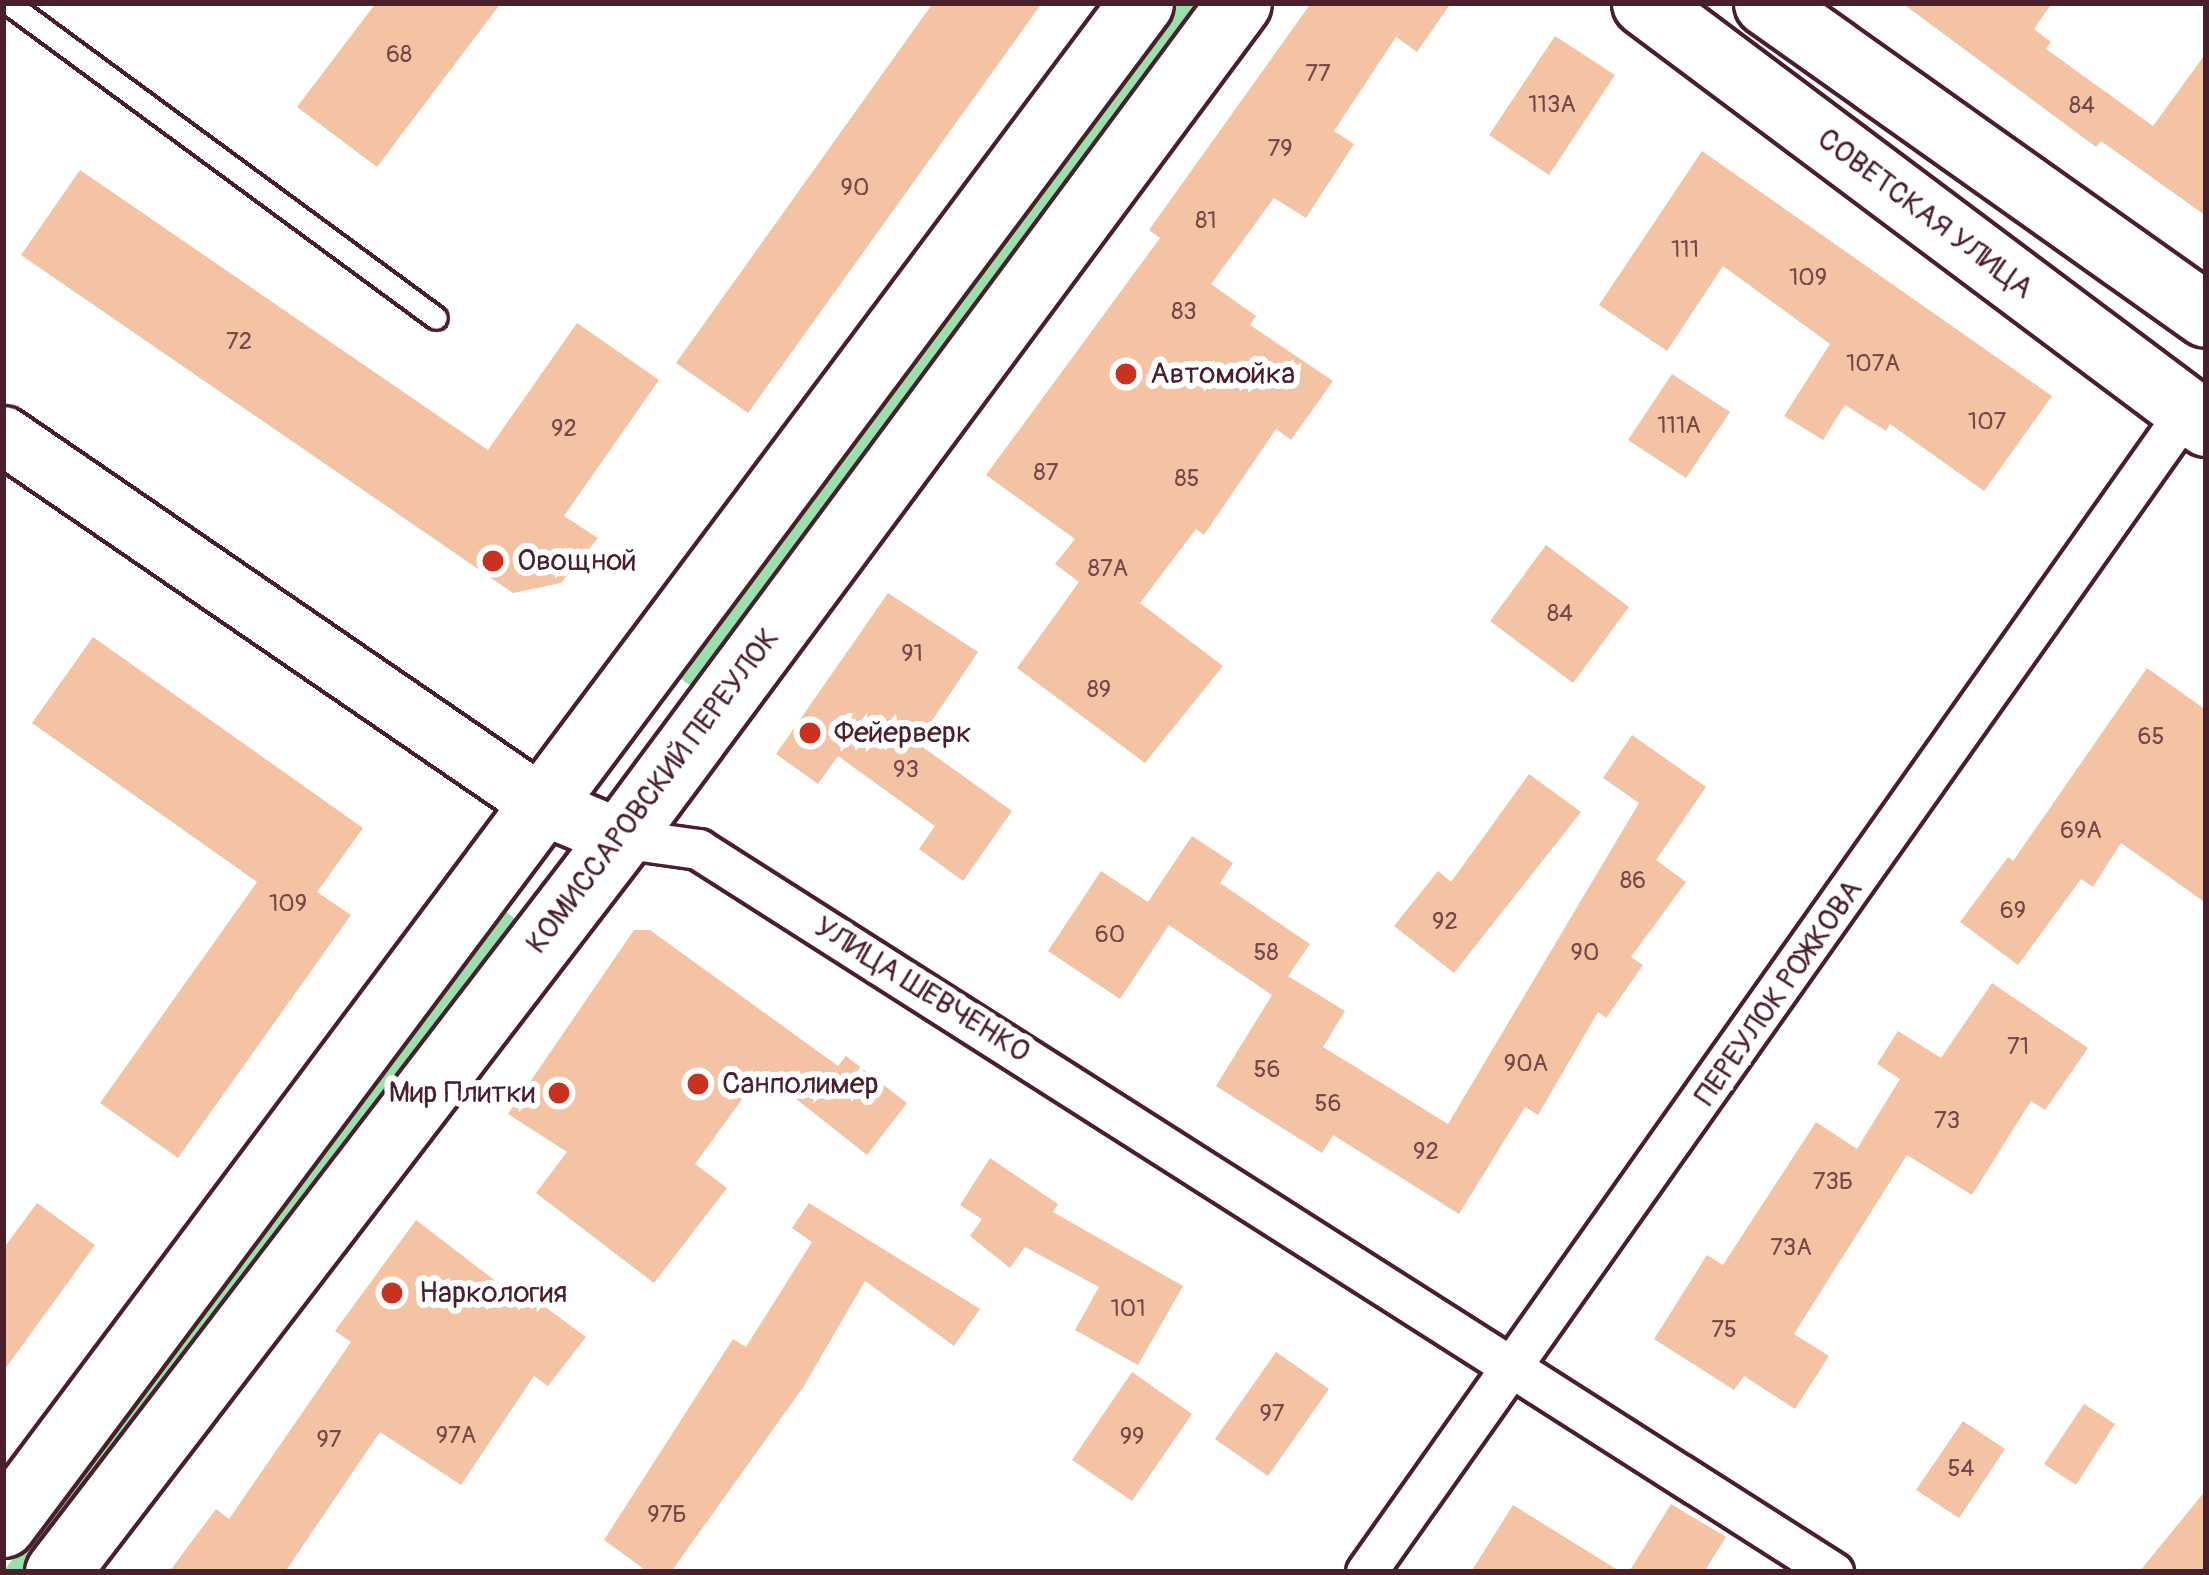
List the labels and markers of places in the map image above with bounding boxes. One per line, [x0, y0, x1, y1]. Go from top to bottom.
place label: Автомойка [1150, 356, 1295, 392]
marker: Автомойка [1113, 361, 1139, 387]
place label: Овощной [517, 543, 637, 579]
marker: Овощной [480, 548, 506, 574]
place label: Фейерверк [834, 715, 971, 751]
marker: Фейерверк [797, 720, 823, 746]
place label: Санполимер [722, 1066, 879, 1102]
marker: Санполимер [685, 1071, 711, 1097]
place label: Мир Плитки [388, 1075, 535, 1111]
marker: Мир Плитки [546, 1080, 572, 1106]
place label: Наркология [419, 1275, 567, 1311]
marker: Наркология [376, 1277, 408, 1309]

